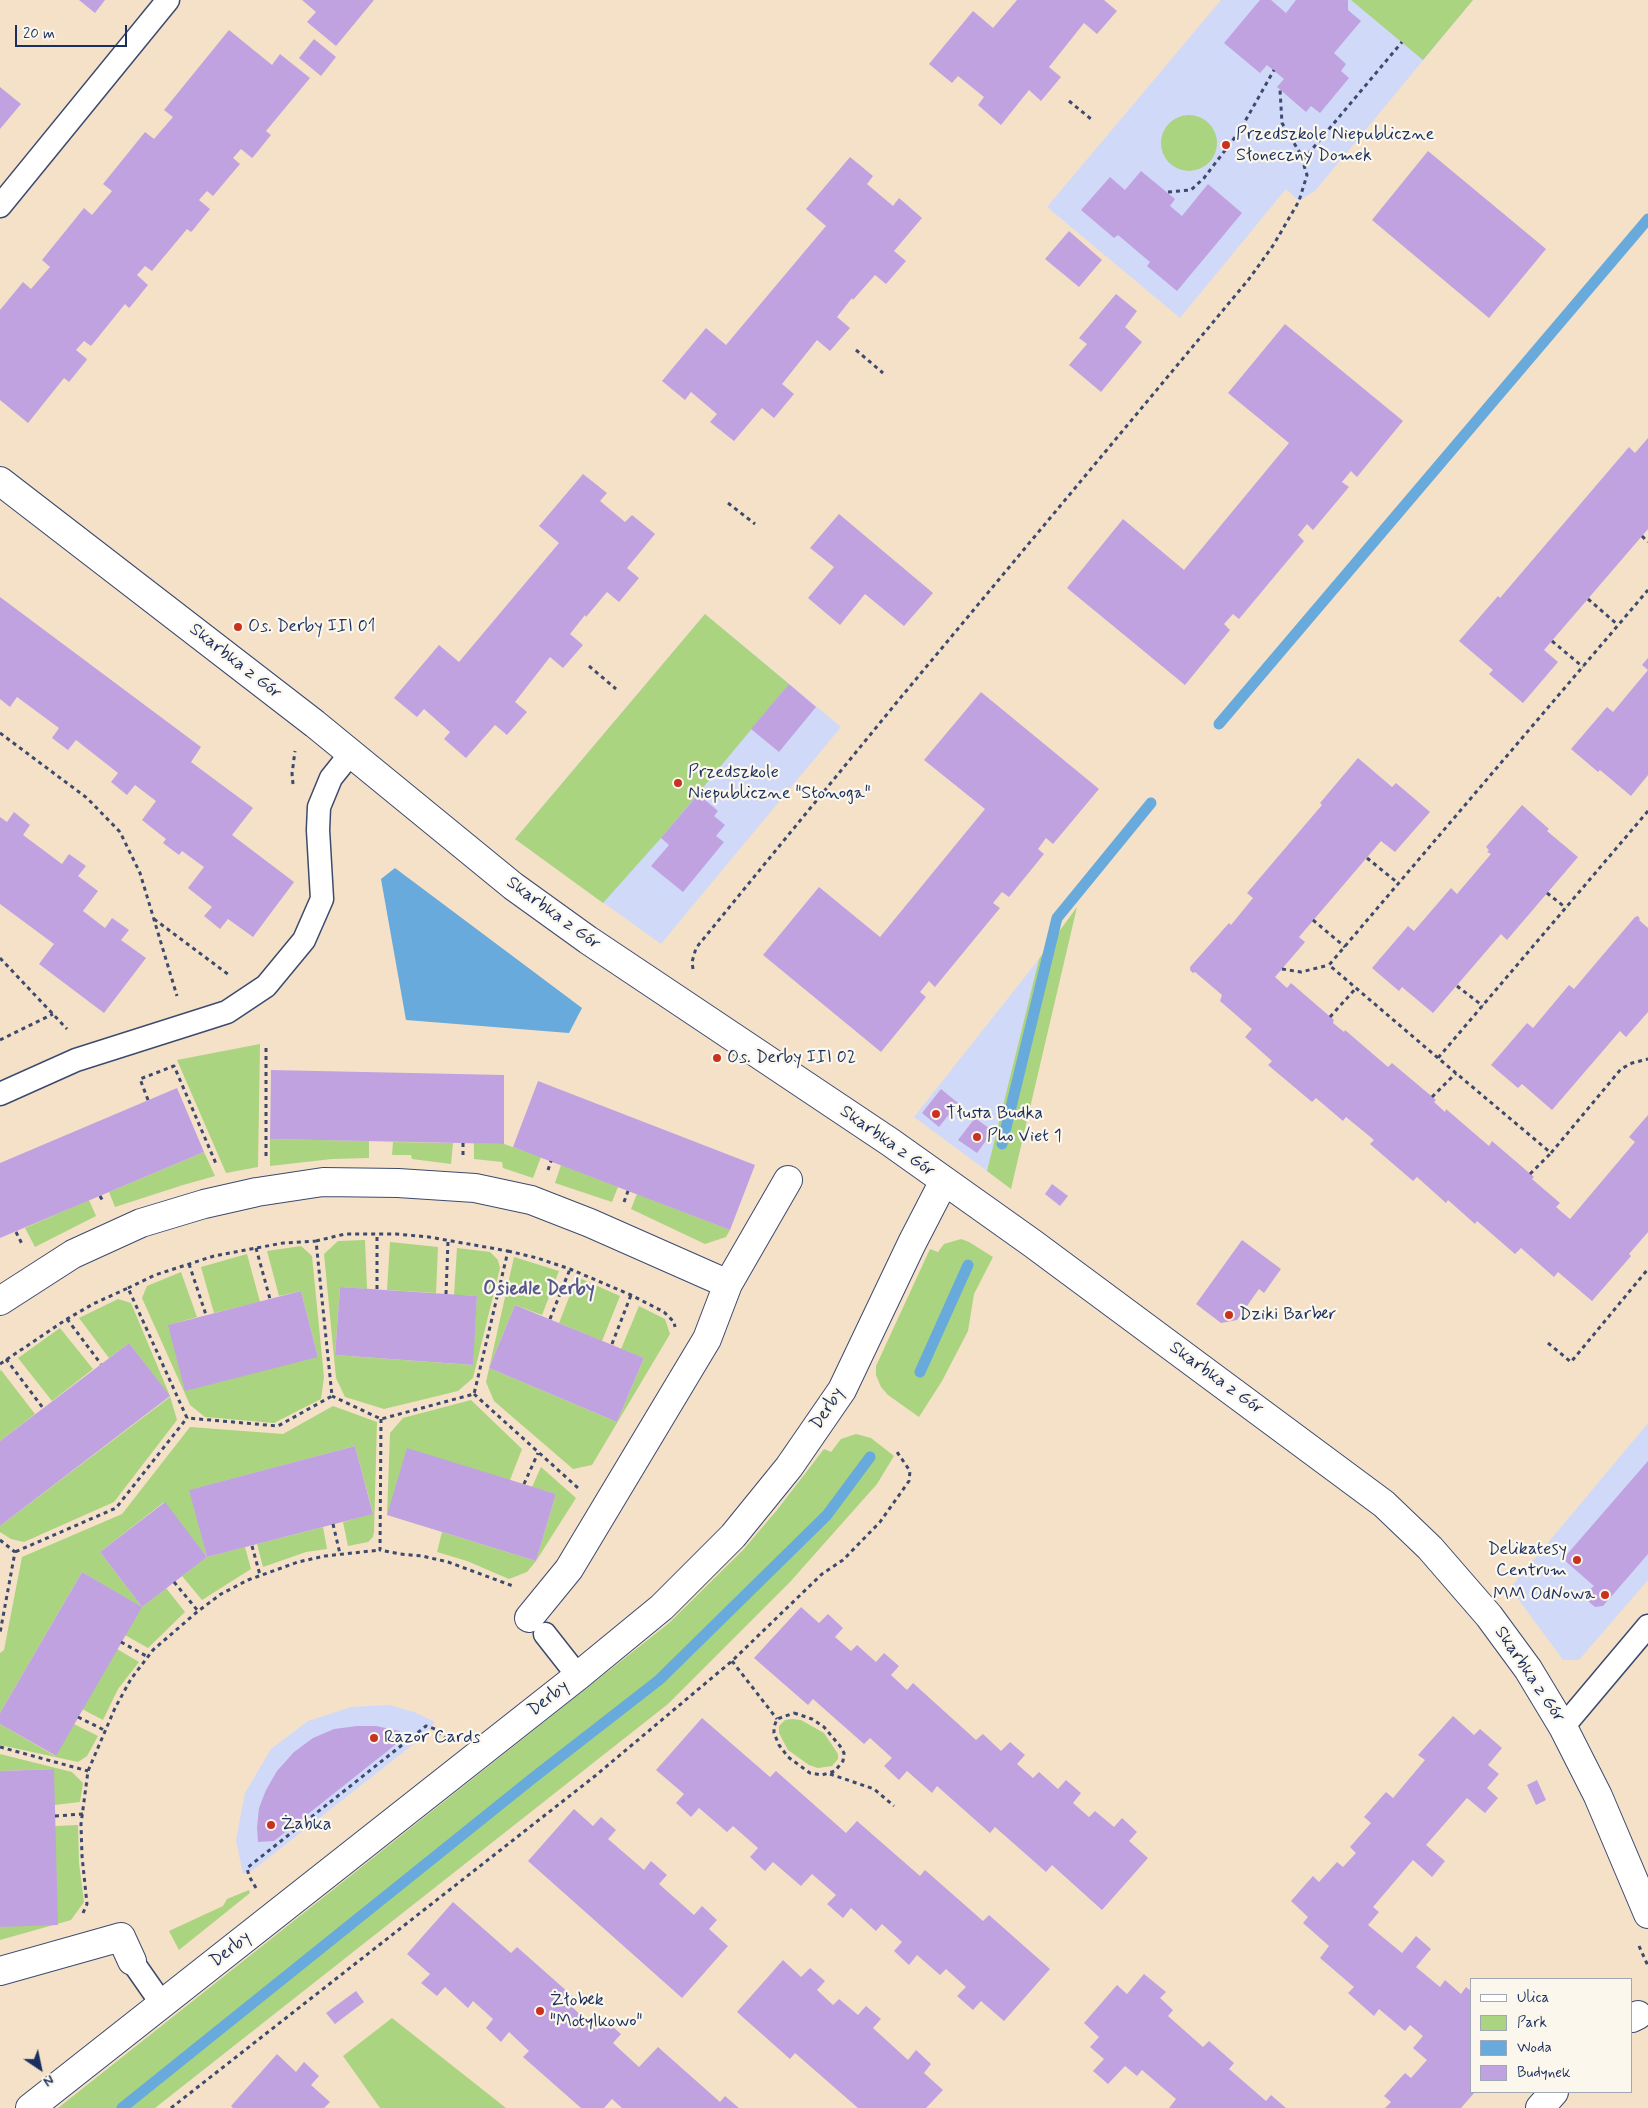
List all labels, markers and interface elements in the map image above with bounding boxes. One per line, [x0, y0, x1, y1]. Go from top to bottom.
scale bar [18, 15, 130, 47]
text: 20 m [23, 24, 55, 44]
place label: Przedszkole Niepubliczne Słoneczny Domek [1236, 124, 1434, 166]
marker: Przedszkole Niepubliczne Słoneczny Domek [1220, 139, 1232, 151]
place label: Os. Derby III 01 [248, 616, 376, 638]
street label: Skarbka z Gór [184, 619, 286, 705]
marker: Os. Derby III 01 [232, 621, 244, 633]
place label: Przedszkole Niepubliczne "Stonoga" [688, 762, 871, 804]
marker: Przedszkole Niepubliczne "Stonoga" [672, 777, 684, 789]
street label: Skarbka z Gór [502, 873, 604, 955]
place label: Os. Derby III 02 [727, 1047, 856, 1069]
marker: Os. Derby III 02 [711, 1052, 723, 1064]
street label: Skarbka z Gór [835, 1101, 939, 1183]
place label: Tłusta Budka [946, 1103, 1043, 1125]
marker: Tłusta Budka [930, 1108, 942, 1120]
place label: Pho Viet 1 [987, 1126, 1062, 1148]
marker: Pho Viet 1 [971, 1131, 983, 1143]
district label: Osiedle Derby [483, 1279, 595, 1301]
place label: Dziki Barber [1239, 1304, 1336, 1326]
marker: Dziki Barber [1223, 1309, 1235, 1321]
street label: Skarbka z Gór [1165, 1338, 1267, 1420]
street label: Derby [806, 1384, 850, 1434]
place label: Delikatesy Centrum [1488, 1539, 1567, 1582]
marker: Delikatesy Centrum [1571, 1554, 1583, 1566]
place label: MM OdNowa [1493, 1584, 1595, 1606]
marker: MM OdNowa [1599, 1589, 1611, 1601]
street label: Skarbka z Gór [1489, 1623, 1569, 1727]
street label: Derby [524, 1676, 574, 1722]
place label: Razor Cards [384, 1727, 480, 1749]
marker: Razor Cards [368, 1732, 380, 1744]
place label: Żabka [281, 1814, 332, 1836]
marker: Żabka [265, 1819, 277, 1831]
street label: Derby [206, 1927, 256, 1973]
legend [1470, 1978, 1633, 2093]
text: Ulica [1517, 1988, 1549, 2008]
place label: Żłobek "Motylkowo" [550, 1990, 643, 2032]
marker: Żłobek "Motylkowo" [534, 2005, 546, 2017]
text: Park [1517, 2013, 1547, 2033]
text: Woda [1517, 2038, 1552, 2058]
north arrow [15, 2043, 65, 2093]
text: Budynek [1517, 2063, 1571, 2083]
text: N [39, 2070, 57, 2091]

